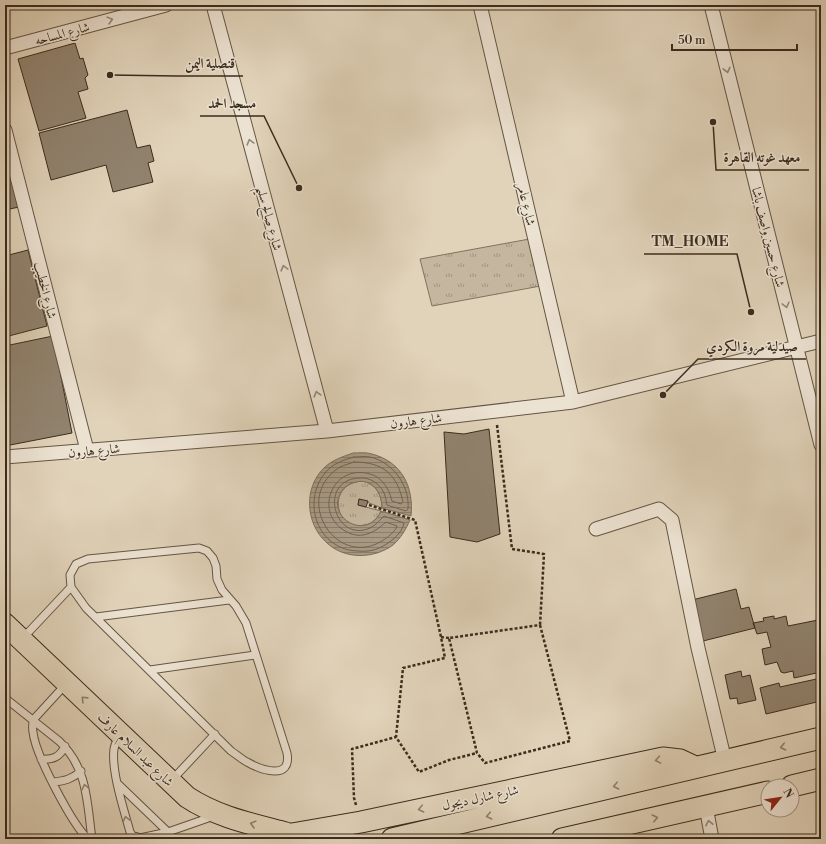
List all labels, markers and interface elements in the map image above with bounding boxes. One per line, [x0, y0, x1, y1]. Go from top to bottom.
one-way arrow [107, 16, 114, 25]
street label: شارع المساحه [33, 19, 92, 52]
scale bar [672, 26, 797, 52]
text: 50 m [678, 33, 706, 48]
callout: قنصلية اليمن [177, 50, 243, 76]
text: قنصلية اليمن [185, 55, 235, 73]
one-way arrow [722, 66, 731, 73]
callout: مسجد الحمد [200, 90, 264, 116]
text: مسجد الحمد [208, 95, 256, 113]
one-way arrow [247, 139, 255, 146]
callout: معهد غوته القاهرة [716, 144, 809, 170]
text: معهد غوته القاهرة [724, 149, 800, 167]
street label: شارع عامر [510, 181, 539, 228]
street label: شارع صالح سليم [248, 184, 285, 254]
street label: شارع حسين واصف باشا [745, 186, 788, 290]
callout: TM_HOME [644, 228, 737, 254]
text: TM_HOME [651, 233, 729, 251]
street label: شارع الخطيب [27, 260, 60, 321]
one-way arrow [280, 265, 289, 272]
one-way arrow [781, 302, 789, 308]
callout: صيدلية مروة الكردي [698, 333, 806, 359]
text: صيدلية مروة الكردي [706, 338, 798, 358]
one-way arrow [313, 390, 322, 397]
street label: شارع هارون [389, 410, 443, 435]
street label: شارع هارون [68, 441, 121, 464]
one-way arrow [81, 696, 89, 704]
street label: شارع عبد السلام عارف [92, 709, 177, 792]
one-way arrow [780, 743, 786, 751]
one-way arrow [654, 755, 661, 764]
north arrow [760, 778, 800, 818]
street label: شارع شارل ديجول [440, 782, 521, 817]
one-way arrow [612, 782, 619, 790]
one-way arrow [81, 783, 89, 790]
text: N [780, 786, 796, 801]
one-way arrow [418, 805, 424, 813]
one-way arrow [486, 812, 492, 820]
one-way arrow [652, 815, 658, 823]
one-way arrow [123, 816, 131, 822]
one-way arrow [250, 820, 257, 829]
one-way arrow [706, 820, 714, 826]

